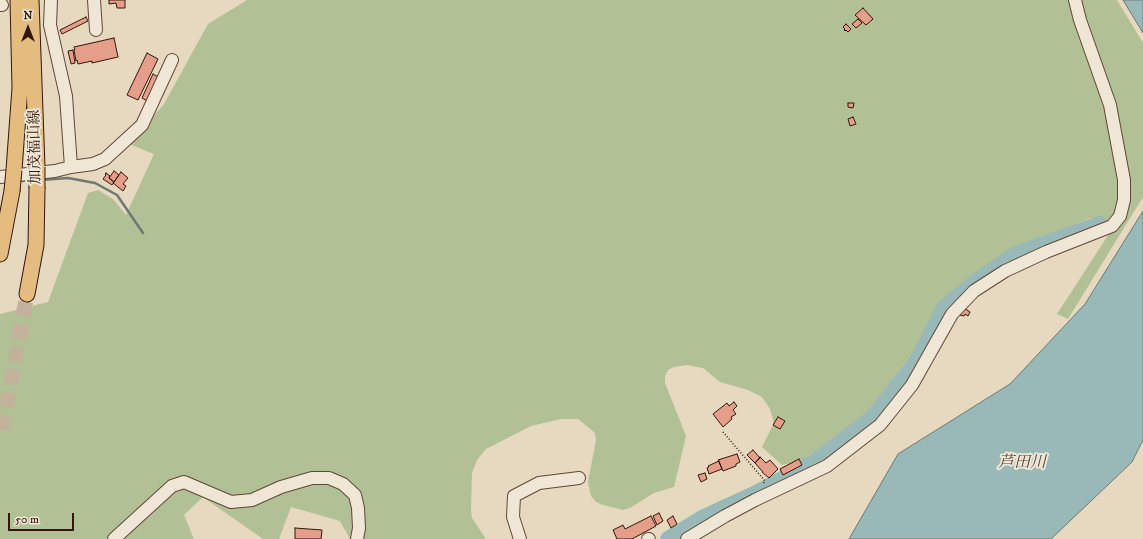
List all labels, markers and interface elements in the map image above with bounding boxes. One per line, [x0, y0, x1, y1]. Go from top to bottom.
north arrow [8, 8, 48, 48]
text: N [23, 9, 33, 23]
street label: 加茂福山線 [26, 109, 46, 185]
water label: 芦田川 [998, 454, 1046, 474]
scale bar [10, 505, 76, 531]
text: 50 m [15, 512, 39, 527]

